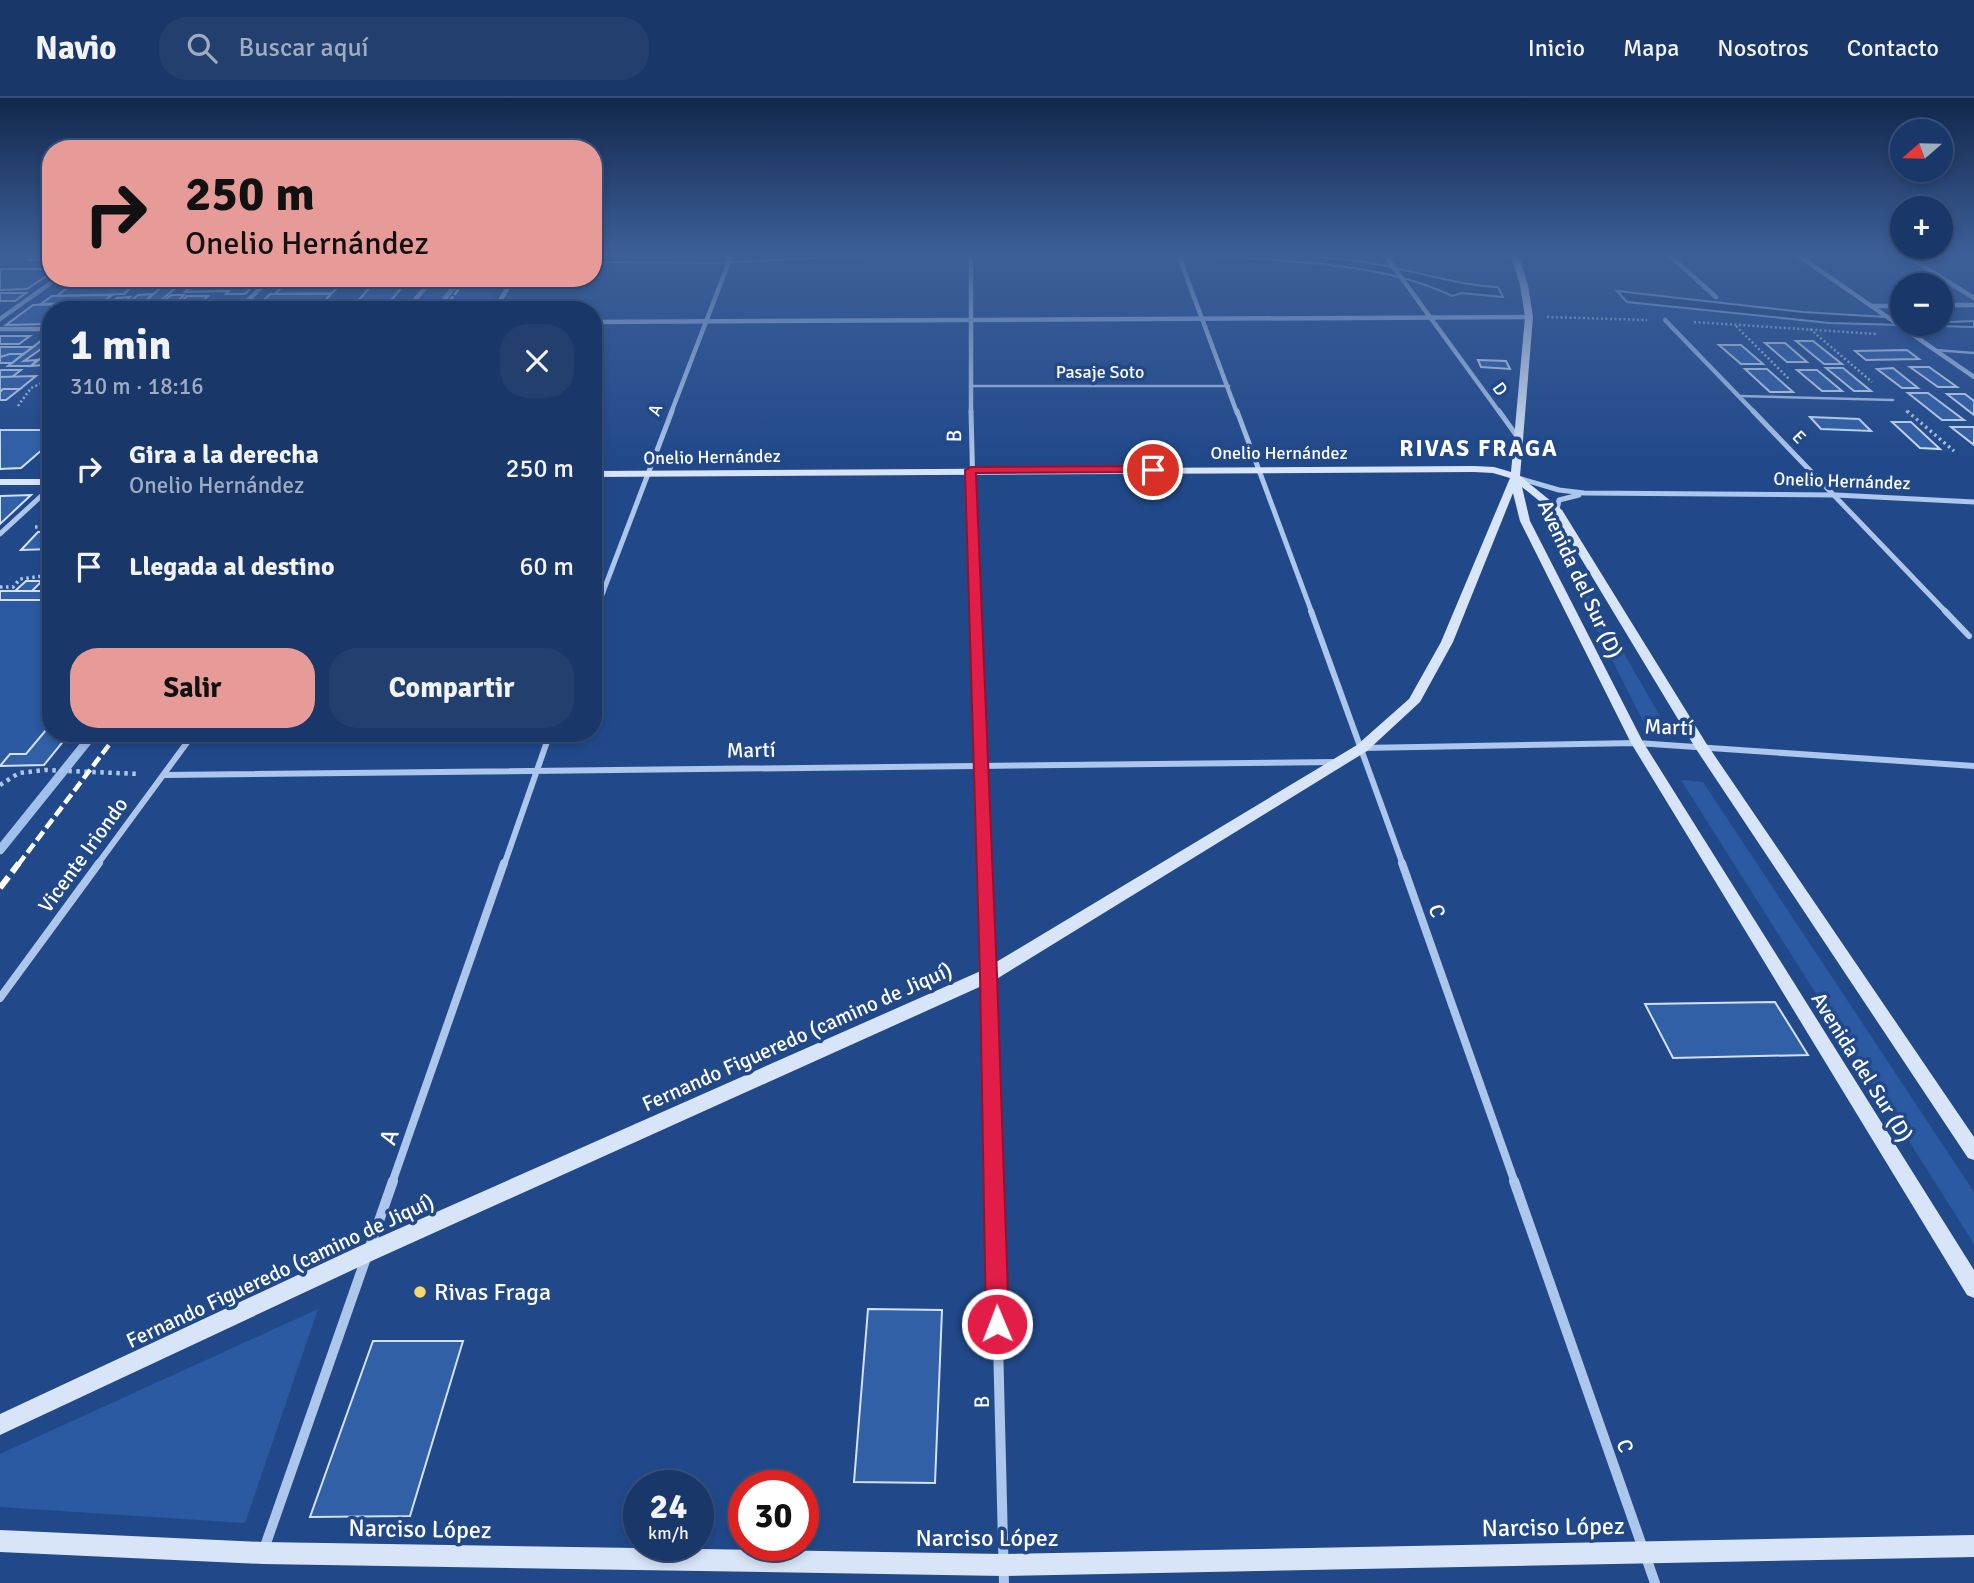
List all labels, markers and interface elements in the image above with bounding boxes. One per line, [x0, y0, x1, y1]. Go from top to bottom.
search box [159, 17, 649, 80]
text: Navio [35, 28, 117, 69]
icon: search [183, 29, 221, 67]
text: Buscar aquí [239, 32, 369, 64]
text: Inicio [1528, 33, 1585, 63]
text: Mapa [1623, 33, 1679, 63]
text: Nosotros [1717, 33, 1809, 63]
text: Contacto [1847, 33, 1939, 63]
north arrow [1890, 119, 1953, 182]
map controls [1890, 119, 1953, 336]
text: 250 m [185, 164, 315, 224]
icon: right [70, 168, 161, 259]
button: + [1890, 196, 1953, 259]
text: Onelio Hernández [185, 224, 429, 263]
button: − [1890, 273, 1953, 336]
text: 1 min [70, 320, 171, 371]
button: close [500, 324, 574, 398]
street label: Pasaje Soto [1056, 361, 1144, 383]
text: 310 m · 18:16 [70, 372, 204, 401]
street label: D [1488, 378, 1512, 400]
street label: A [643, 401, 667, 419]
street label: E [1788, 426, 1810, 448]
street label: B [941, 429, 967, 443]
district label: RIVAS FRAGA [1399, 434, 1559, 463]
text: Gira a la derecha [129, 439, 319, 471]
pin [1123, 440, 1183, 500]
street label: Onelio Hernández [1210, 442, 1348, 464]
street label: Onelio Hernández [643, 445, 781, 469]
icon: right [70, 450, 108, 488]
icon: arrive [1134, 451, 1172, 489]
text: 250 m [505, 453, 574, 485]
street label: Onelio Hernández [1773, 468, 1911, 494]
text: Onelio Hernández [129, 471, 304, 500]
street label: Avenida del Sur (D) [1532, 496, 1628, 662]
icon: arrive [70, 548, 108, 586]
text: Llegada al destino [129, 551, 335, 583]
text: 60 m [519, 551, 574, 583]
button: Salir [70, 648, 315, 728]
button: Compartir [329, 648, 574, 728]
street label: Martí [1644, 713, 1694, 741]
street label: Martí [726, 737, 776, 763]
street label: Vicente Iriondo [32, 792, 134, 918]
street label: C [1423, 901, 1451, 921]
street label: Fernando Figueredo (camino de Jiquí) [638, 957, 956, 1117]
street label: Avenida del Sur (D) [1806, 987, 1918, 1147]
street label: A [372, 1125, 406, 1149]
street label: Fernando Figueredo (camino de Jiquí) [122, 1188, 438, 1354]
place label: Rivas Fraga [434, 1277, 551, 1307]
marker: Rivas Fraga [412, 1284, 428, 1300]
position arrow [960, 1287, 1034, 1361]
street label: B [969, 1395, 995, 1409]
street label: C [1611, 1436, 1639, 1456]
speed limit sign: 30 [728, 1470, 819, 1561]
text: 24 [650, 1485, 687, 1528]
street label: Narciso López [1481, 1511, 1625, 1543]
street label: Narciso López [348, 1513, 492, 1545]
text: km/h [648, 1522, 689, 1544]
street label: Narciso López [915, 1523, 1059, 1553]

